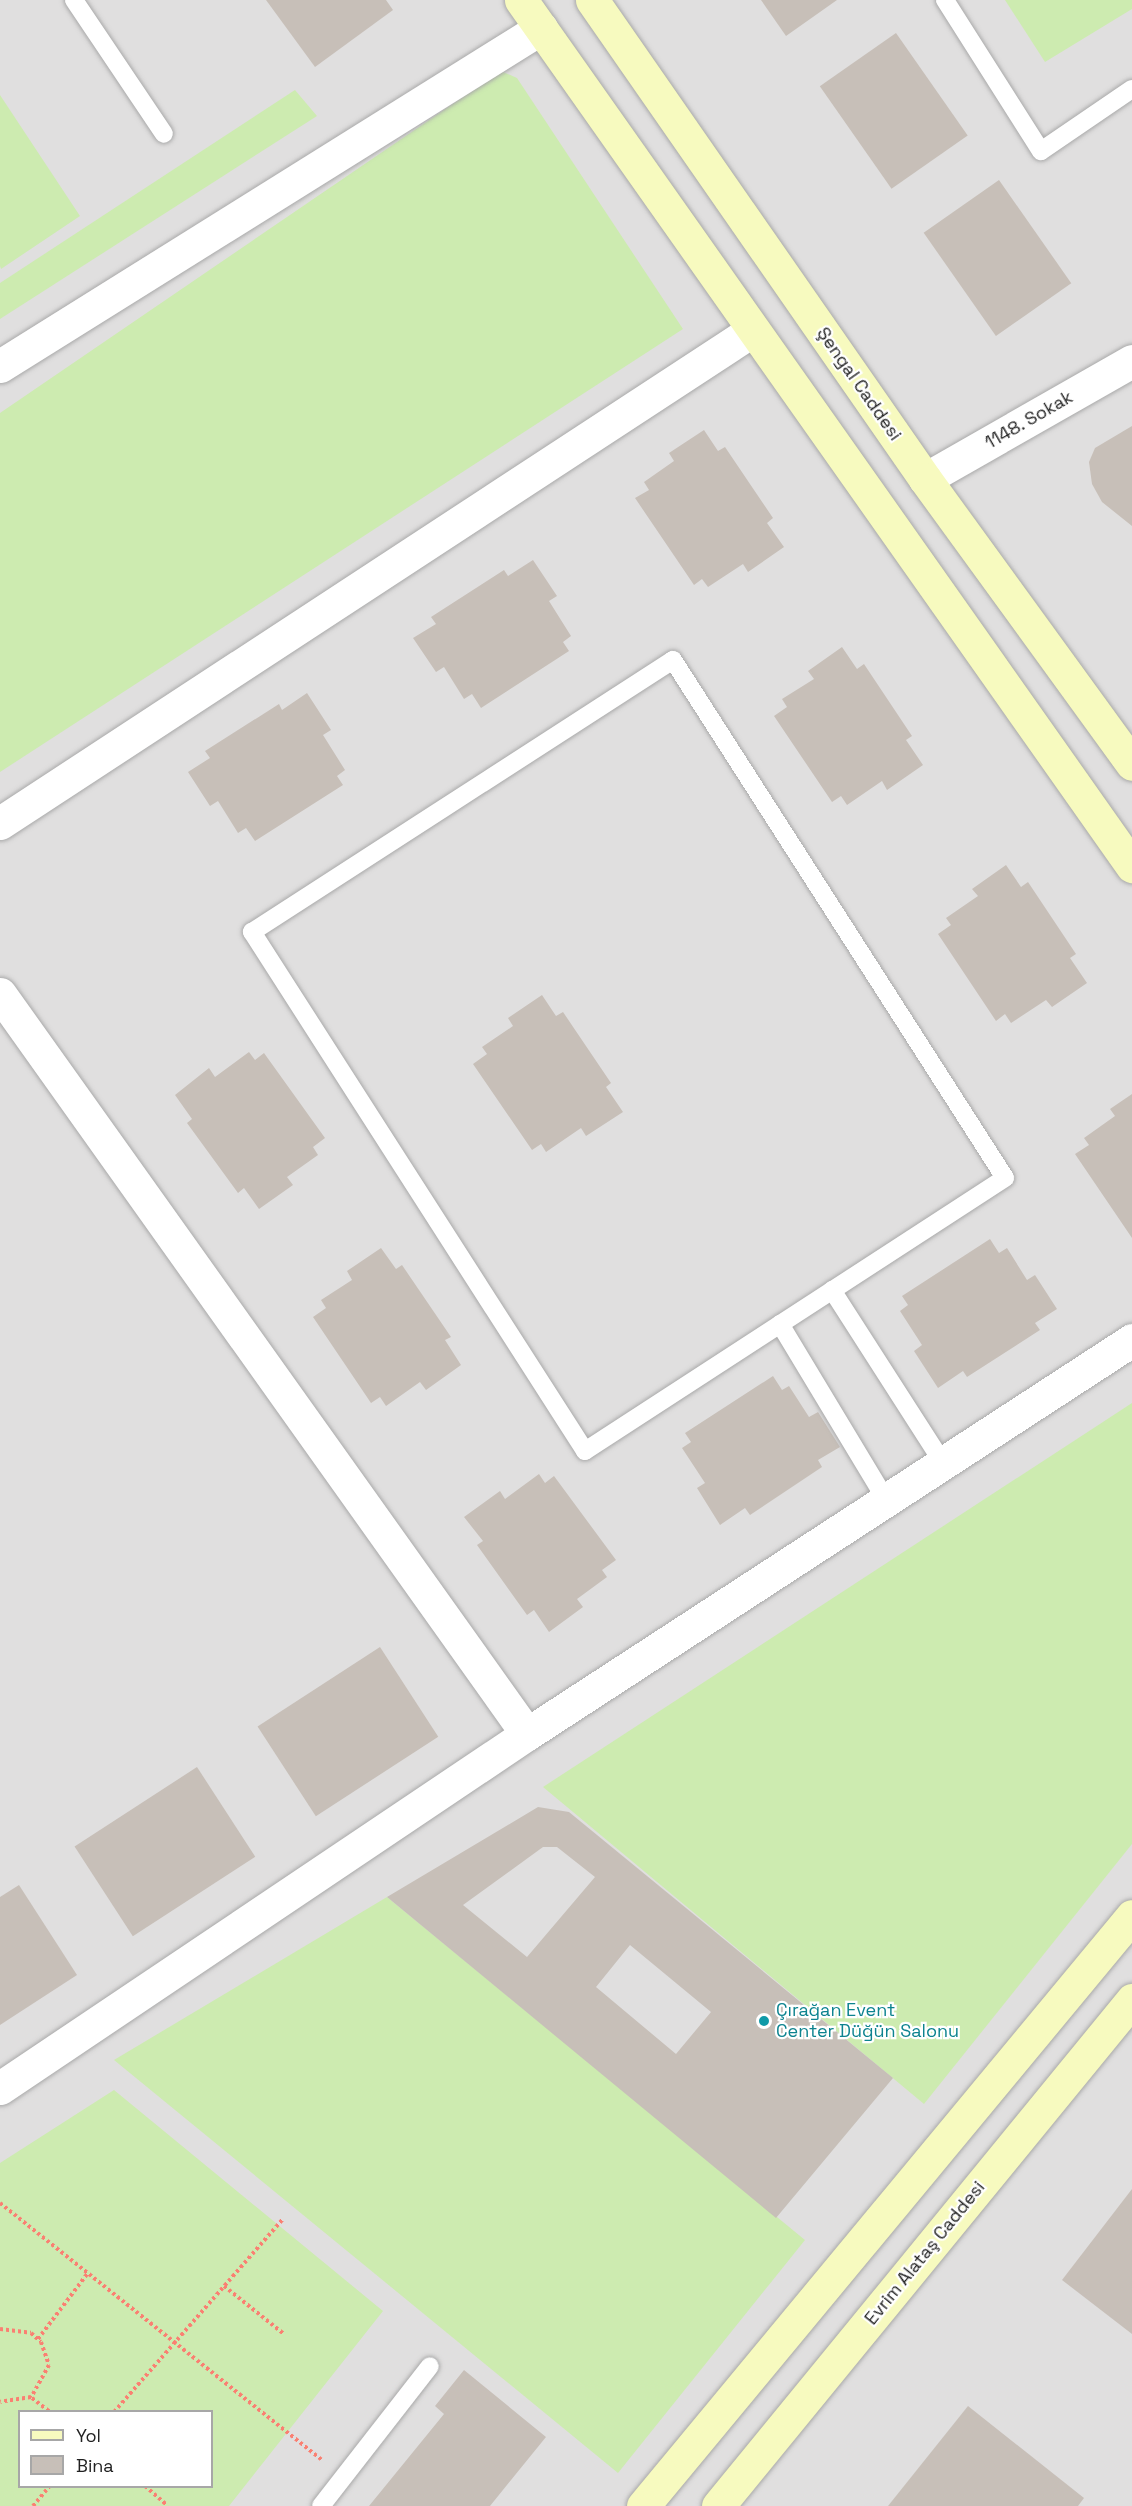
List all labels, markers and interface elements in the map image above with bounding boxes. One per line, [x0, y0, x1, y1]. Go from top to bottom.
street label: Şengal Caddesi [812, 323, 906, 445]
street label: 1148. Sokak [981, 386, 1077, 454]
place label: Çırağan Event Center Düğün Salonu [776, 2000, 959, 2042]
marker: Çırağan Event Center Düğün Salonu [757, 2014, 771, 2028]
street label: Evrim Alataş Caddesi [860, 2177, 990, 2329]
legend [18, 2410, 213, 2488]
text: Yol [76, 2424, 101, 2447]
text: Bina [76, 2454, 114, 2477]

